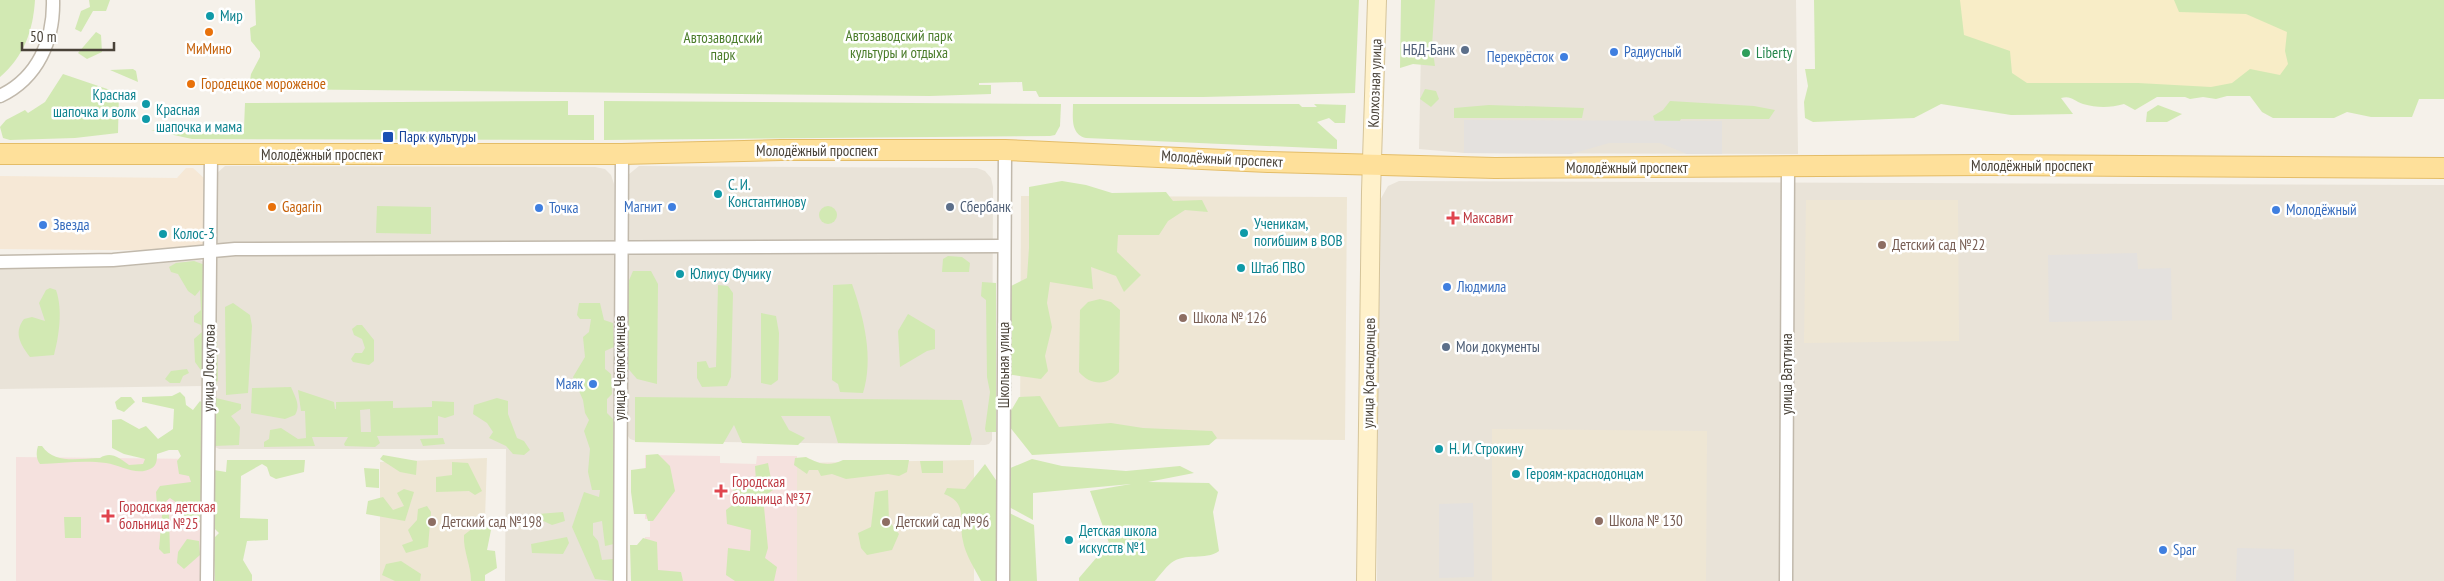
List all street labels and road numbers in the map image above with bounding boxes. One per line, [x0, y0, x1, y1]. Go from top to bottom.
street label: Колхозная улица [1363, 38, 1386, 128]
street label: Молодёжный проспект [756, 141, 878, 160]
street label: Молодёжный проспект [261, 145, 383, 164]
street label: Молодёжный проспект [1161, 146, 1284, 171]
street label: Молодёжный проспект [1971, 156, 2093, 175]
street label: Молодёжный проспект [1566, 158, 1688, 177]
street label: улица Челюскинцев [610, 315, 629, 421]
street label: улица Краснодонцев [1358, 318, 1379, 428]
street label: Школьная улица [994, 322, 1013, 408]
street label: улица Лоскутова [198, 324, 219, 412]
street label: улица Ватутина [1777, 333, 1796, 415]

